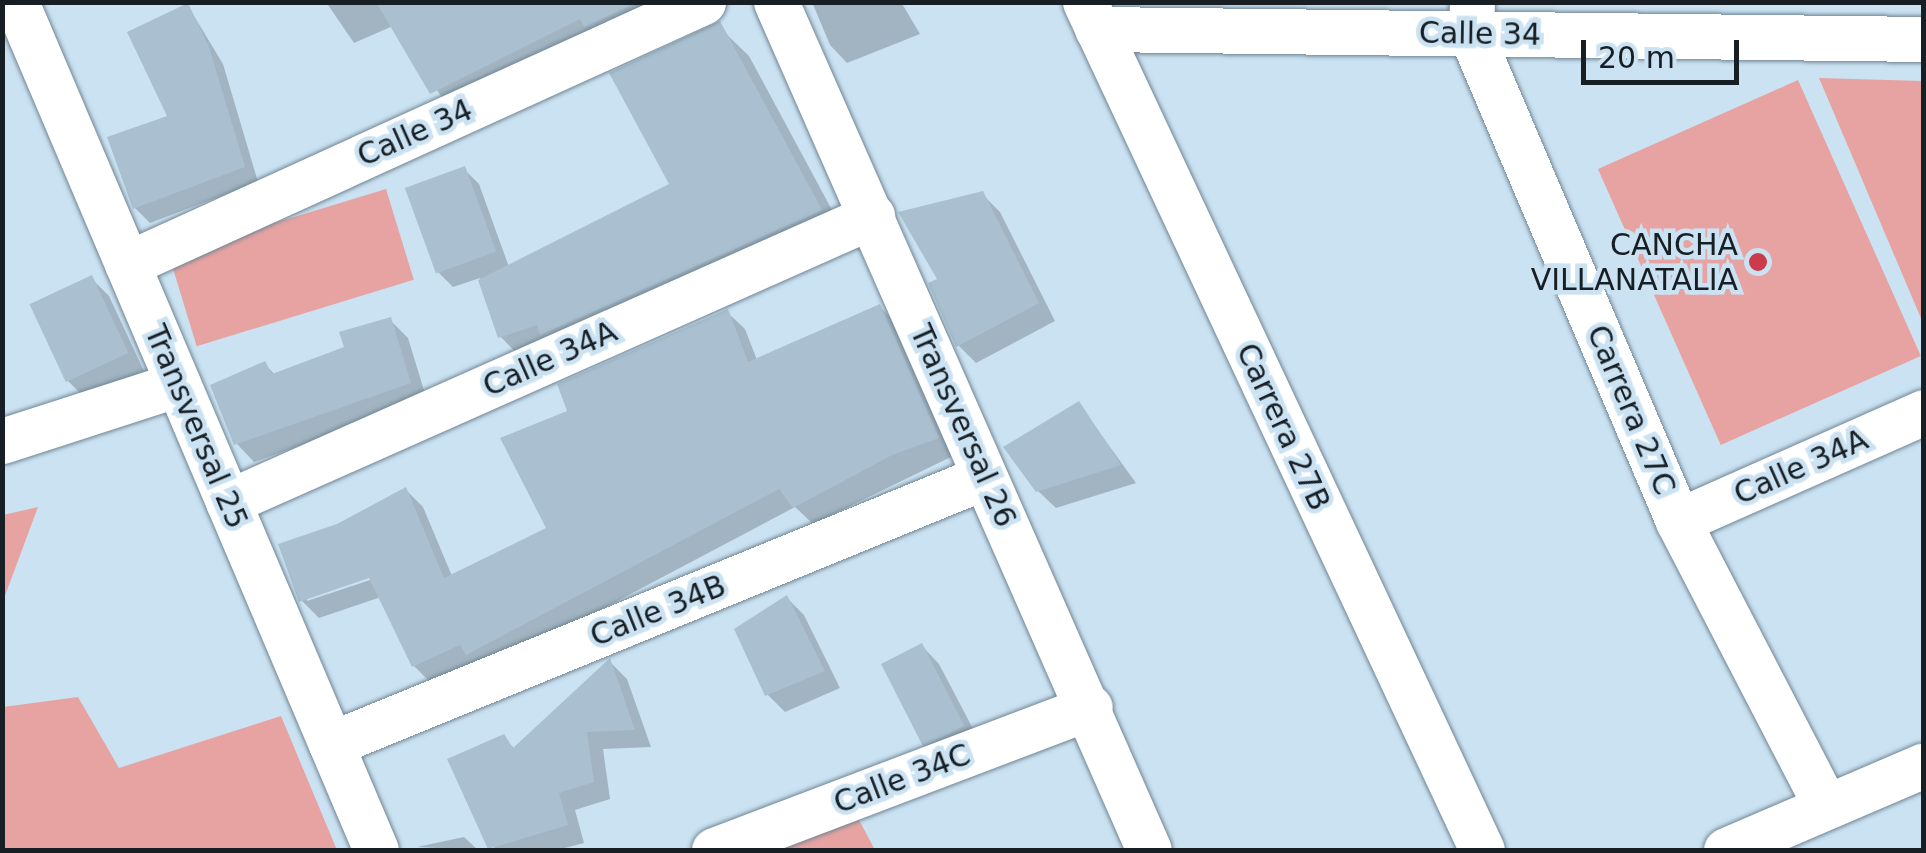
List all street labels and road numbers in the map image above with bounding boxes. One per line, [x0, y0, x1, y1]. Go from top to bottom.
street label: Calle 34 [1419, 15, 1541, 53]
street label: Calle 34 [352, 92, 478, 174]
street label: Calle 34A [478, 314, 622, 404]
street label: Transversal 26 [902, 319, 1024, 533]
street label: Transversal 25 [137, 320, 255, 534]
street label: Carrera 27C [1579, 320, 1683, 500]
street label: Carrera 27B [1229, 338, 1337, 516]
street label: Calle 34A [1729, 422, 1873, 512]
street label: Calle 34B [585, 568, 731, 654]
street label: Calle 34C [829, 737, 975, 821]

